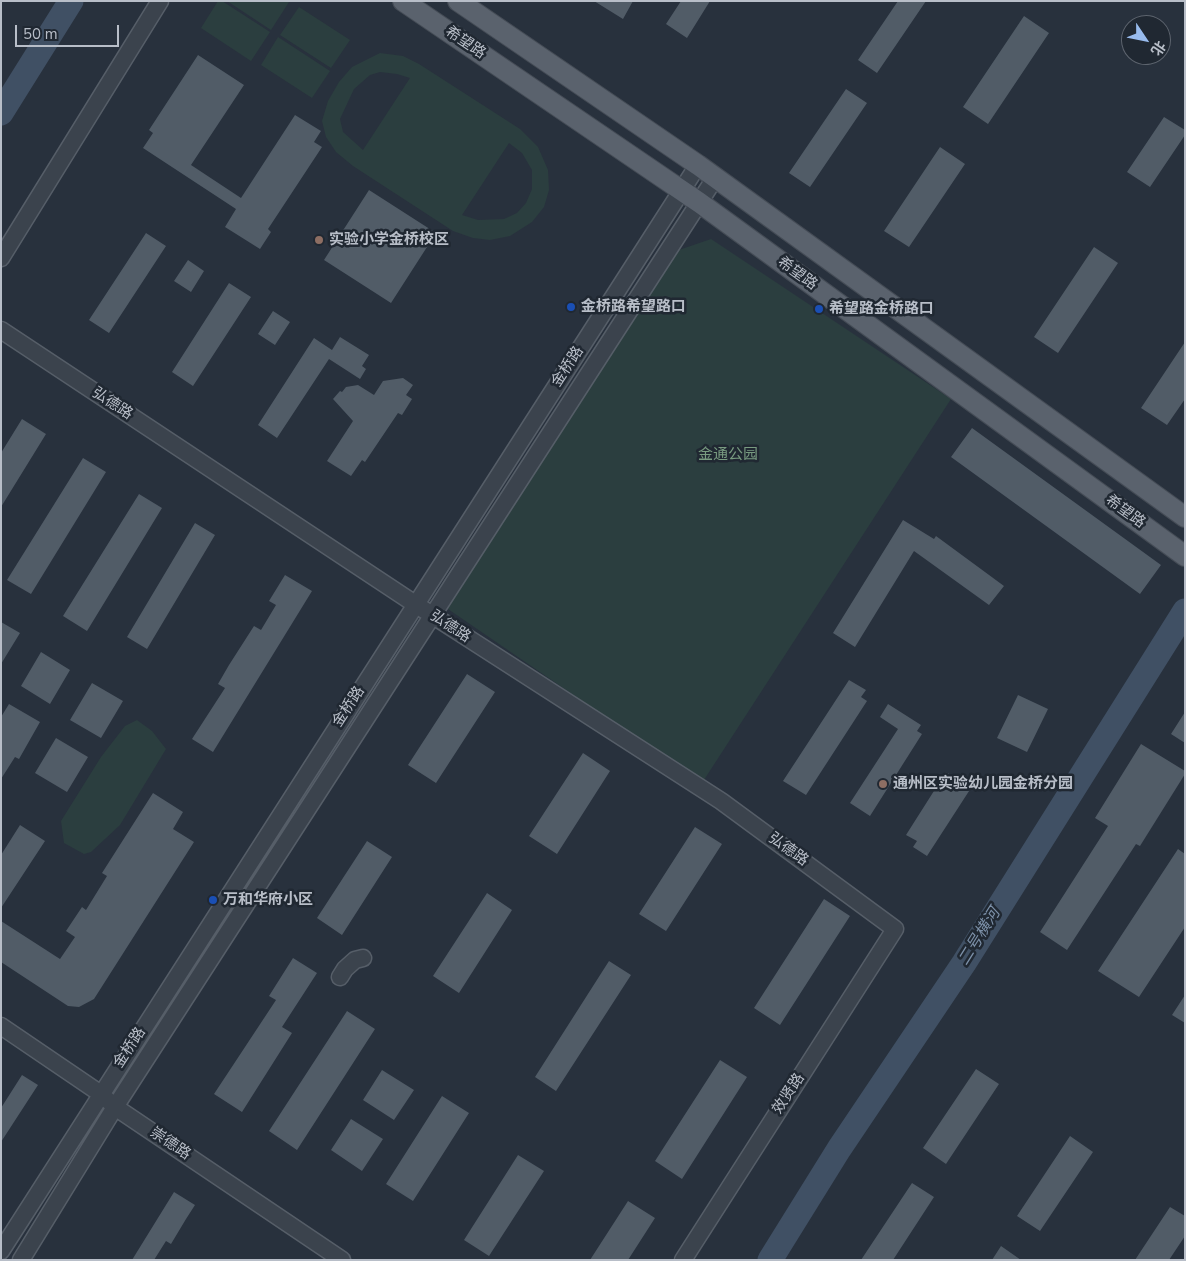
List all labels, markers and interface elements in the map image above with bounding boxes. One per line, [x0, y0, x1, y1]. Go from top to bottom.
scale bar [18, 15, 121, 47]
north arrow [1121, 15, 1171, 65]
street label: 希望路 [441, 23, 489, 63]
text: 50 m [23, 24, 58, 44]
text: 北 [1146, 37, 1170, 59]
place label: 实验小学金桥校区 [329, 231, 449, 249]
marker: 实验小学金桥校区 [313, 234, 325, 246]
street label: 希望路 [774, 253, 820, 295]
place label: 金桥路希望路口 [581, 298, 686, 316]
place label: 希望路金桥路口 [829, 300, 934, 318]
marker: 金桥路希望路口 [565, 301, 577, 313]
marker: 希望路金桥路口 [813, 303, 825, 315]
street label: 金桥路 [548, 343, 588, 391]
street label: 弘德路 [88, 384, 136, 424]
park label: 金通公园 [698, 446, 758, 464]
street label: 希望路 [1102, 491, 1148, 533]
street label: 弘德路 [426, 607, 474, 647]
street label: 金桥路 [329, 683, 369, 731]
place label: 通州区实验幼儿园金桥分园 [893, 775, 1073, 793]
marker: 通州区实验幼儿园金桥分园 [877, 778, 889, 790]
street label: 弘德路 [765, 829, 811, 871]
place label: 万和华府小区 [223, 891, 313, 909]
marker: 万和华府小区 [207, 894, 219, 906]
water label: 二号横河 [955, 905, 1005, 969]
street label: 金桥路 [110, 1024, 150, 1072]
street label: 效贤路 [769, 1070, 809, 1118]
street label: 崇德路 [146, 1124, 194, 1164]

